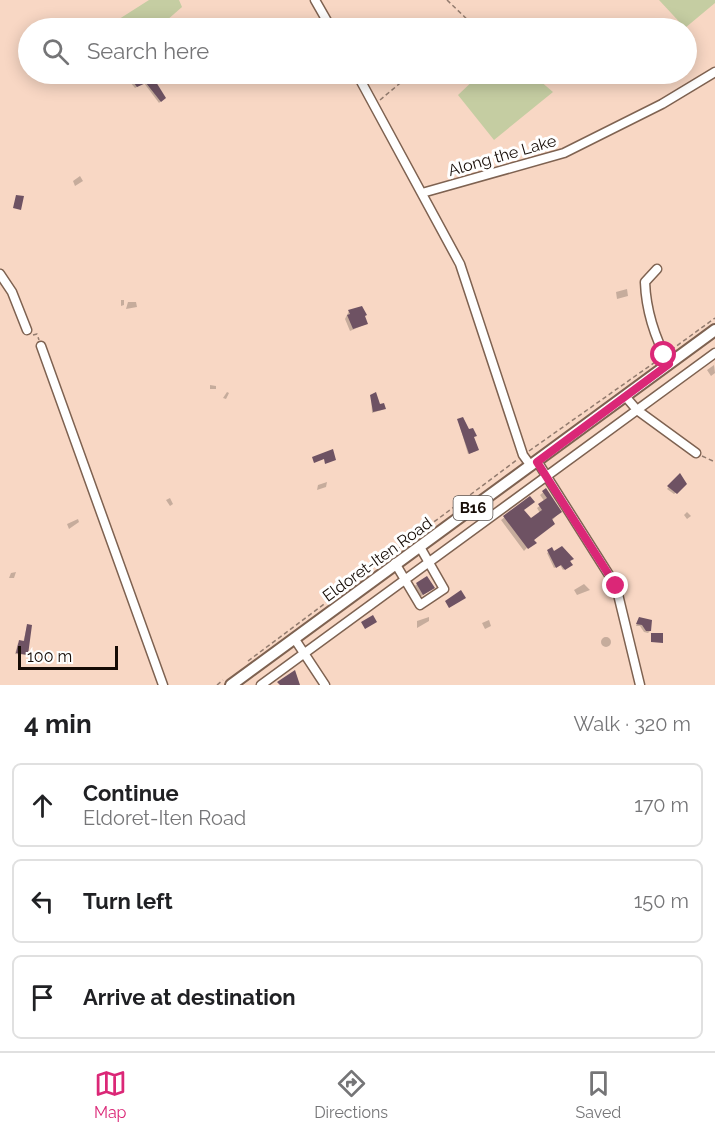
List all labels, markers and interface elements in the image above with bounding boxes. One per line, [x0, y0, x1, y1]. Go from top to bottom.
search box [18, 18, 697, 84]
icon: search [39, 35, 72, 68]
text: Search here [87, 38, 209, 64]
street label: Along the Lake [446, 131, 558, 180]
route start [650, 341, 676, 367]
road number: B16 [454, 496, 492, 520]
street label: Eldoret-Iten Road [319, 513, 436, 605]
route end [602, 572, 628, 598]
scale bar [18, 643, 118, 670]
text: 100 m [27, 647, 72, 666]
text: 4 min [24, 709, 92, 739]
text: Walk · 320 m [573, 712, 691, 736]
text: Continue [83, 780, 179, 806]
icon: ahead [26, 789, 59, 822]
text: 170 m [634, 793, 689, 817]
text: Eldoret-Iten Road [83, 806, 246, 830]
icon: left [26, 885, 59, 918]
text: Turn left [83, 888, 173, 914]
text: 150 m [634, 889, 689, 913]
icon: arrive [26, 981, 59, 1014]
text: Arrive at destination [83, 984, 296, 1010]
tab: Map [94, 1067, 127, 1122]
tab: Directions [314, 1067, 388, 1122]
tab: Saved [575, 1067, 621, 1122]

